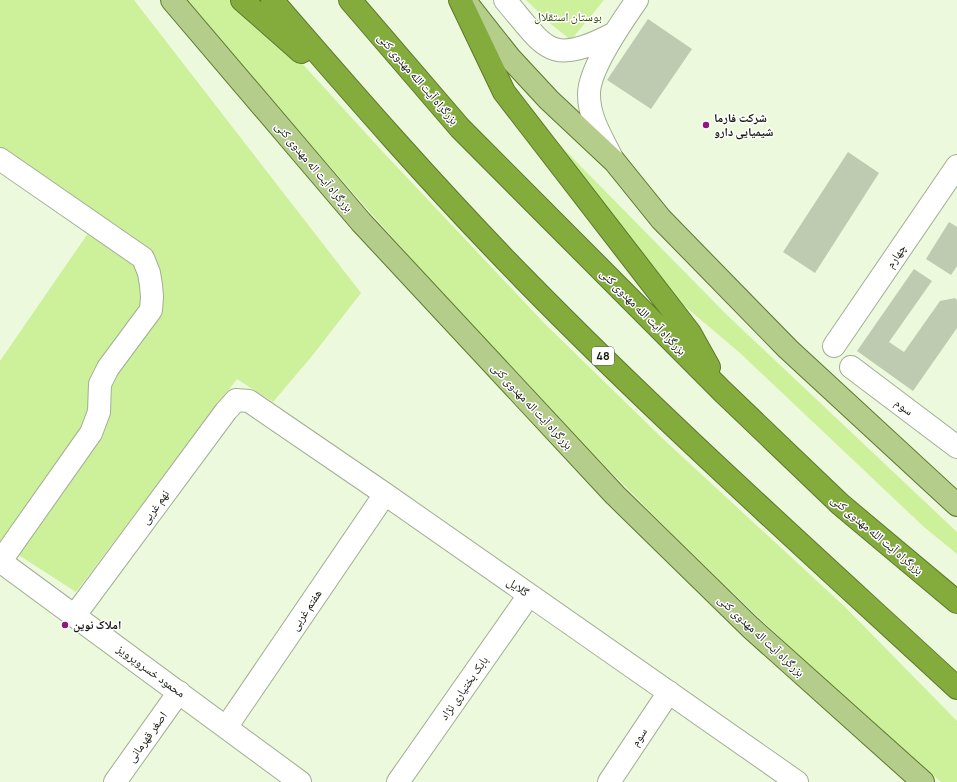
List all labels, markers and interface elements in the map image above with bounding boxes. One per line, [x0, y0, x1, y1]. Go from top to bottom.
park label: بوستان استقلال [534, 8, 602, 25]
street label: بزرگراه آیت الله مهدوی کنی [374, 29, 463, 128]
place label: شرکت فارما شیمیایی دارو [714, 109, 773, 140]
street label: بزرگراه آیت اله مهدوی کنی [272, 118, 357, 215]
marker: شرکت فارما شیمیایی دارو [701, 120, 711, 130]
street label: چهارم [881, 240, 910, 271]
street label: بزرگراه آیت الله مهدوی کنی [596, 265, 690, 359]
road number: 48 [592, 347, 614, 365]
street label: بزرگراه آیت اله مهدوی کنی [488, 359, 577, 453]
street label: سوم [891, 394, 917, 419]
street label: نهم غربی [136, 486, 173, 528]
street label: بزرگراه آیت الله مهدوی کنی [827, 491, 927, 578]
street label: گلایل [504, 573, 533, 600]
street label: هفتم غربی [286, 586, 326, 634]
street label: بزرگراه آیت اله مهدوی کنی [714, 591, 808, 680]
place label: املاک نوین [73, 616, 121, 633]
marker: املاک نوین [60, 620, 70, 630]
street label: محمود خسروپرویز [113, 639, 189, 701]
street label: بابک بختیاری نژاد [435, 652, 492, 723]
street label: اصغر قهرمانی [122, 708, 171, 766]
street label: سوم [626, 724, 651, 749]

